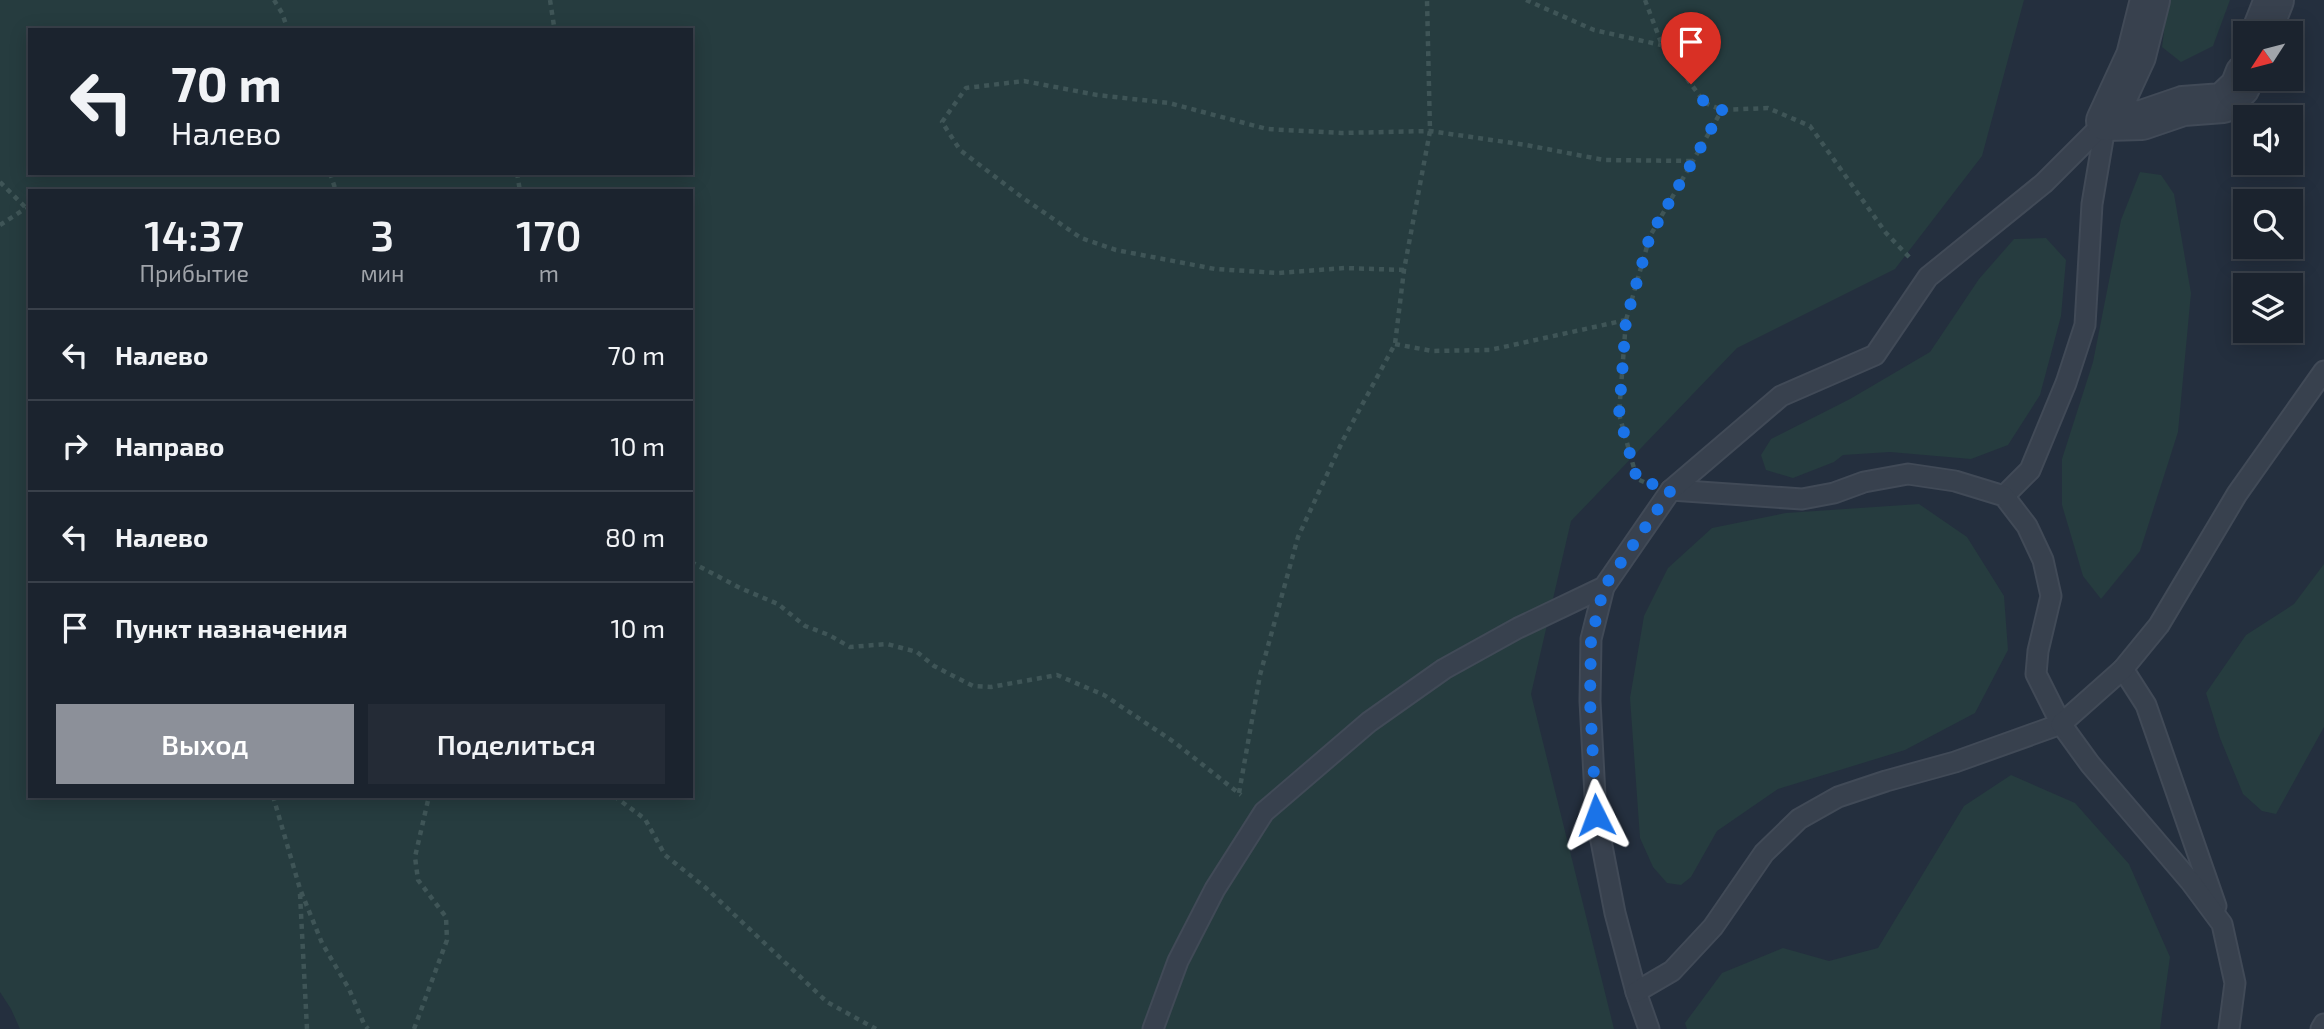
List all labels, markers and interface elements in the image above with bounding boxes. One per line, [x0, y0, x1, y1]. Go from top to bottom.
pin [1661, 12.0, 1721, 84]
north arrow [2233, 21, 2303, 91]
map controls [2233, 21, 2303, 343]
icon: arrive [1672, 23, 1710, 61]
text: 70 m [171, 53, 282, 112]
icon: left [56, 56, 147, 147]
button: sound [2233, 105, 2303, 175]
text: Налево [171, 113, 281, 151]
button: search [2233, 189, 2303, 259]
text: 14:37 [144, 209, 244, 259]
text: 3 [371, 209, 394, 259]
text: 170 [516, 209, 581, 259]
text: Прибытие [140, 259, 249, 287]
text: мин [360, 259, 404, 287]
text: m [539, 259, 559, 287]
button: layers [2233, 273, 2303, 343]
icon: left [56, 336, 94, 374]
text: Налево [115, 339, 208, 370]
text: 70 m [607, 339, 665, 370]
icon: right [56, 427, 94, 465]
text: Направо [115, 430, 224, 461]
text: 10 m [610, 430, 665, 461]
icon: left [56, 518, 94, 556]
text: Налево [115, 521, 208, 552]
text: 80 m [605, 521, 665, 552]
icon: arrive [56, 609, 94, 647]
text: Пункт назначения [115, 612, 348, 643]
text: 10 m [610, 612, 665, 643]
button: Выход [56, 704, 354, 784]
button: Поделиться [368, 704, 665, 784]
position arrow [1559, 778, 1633, 852]

